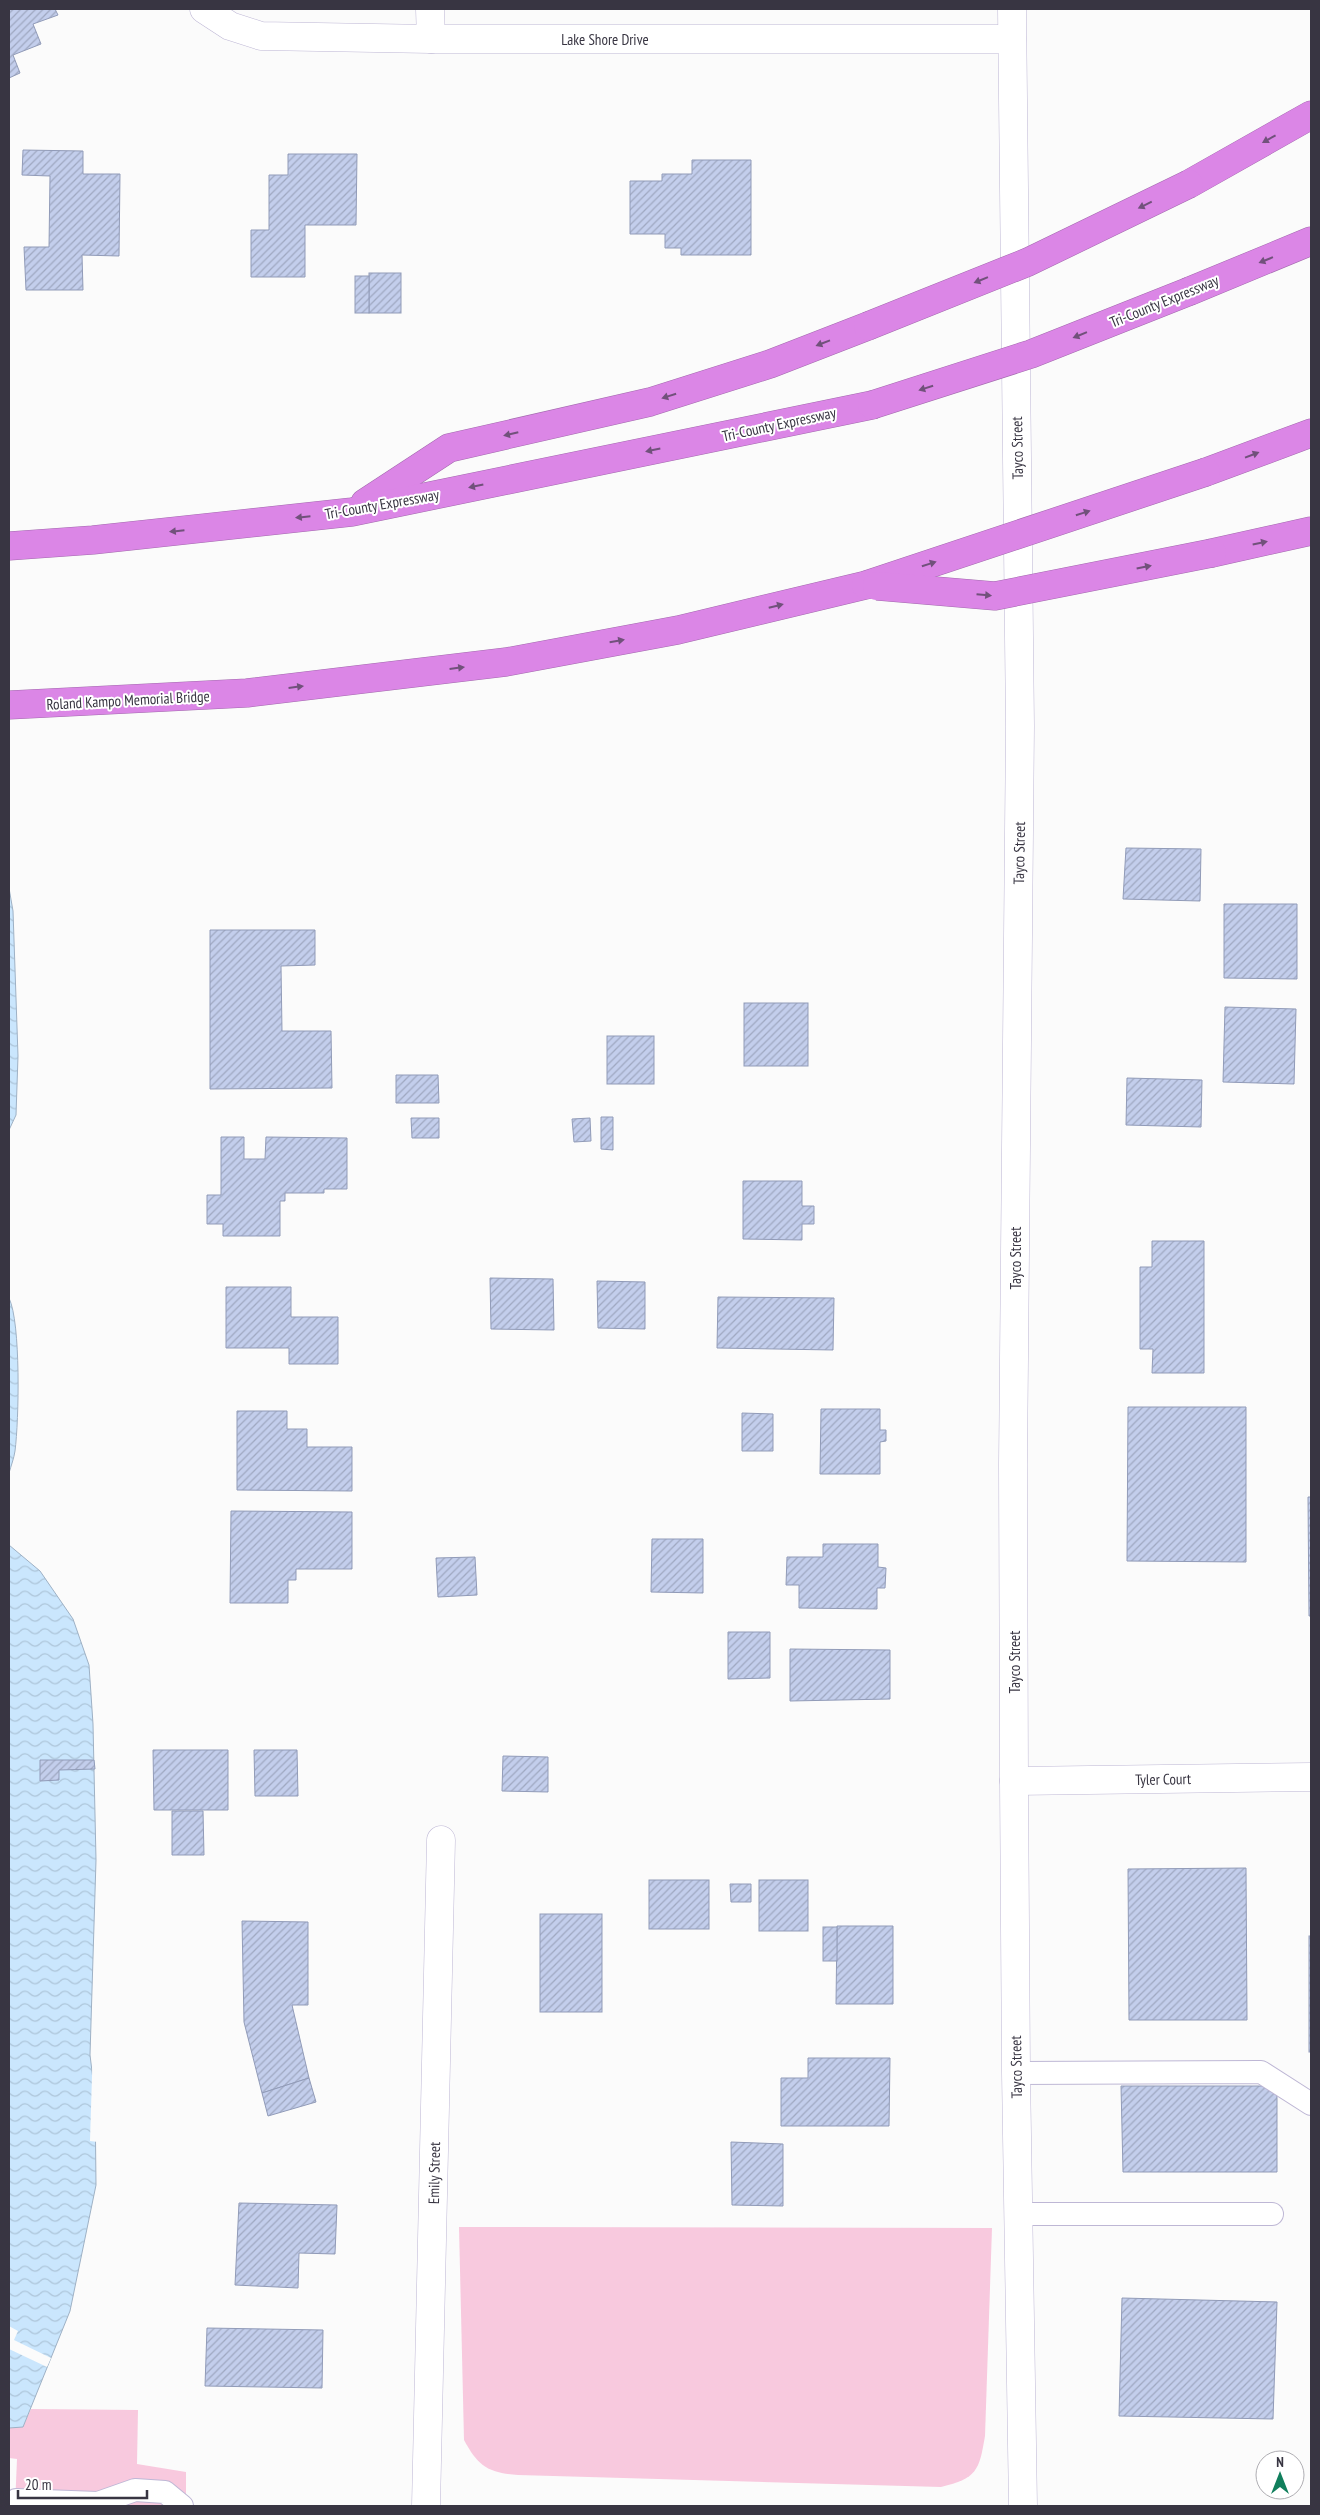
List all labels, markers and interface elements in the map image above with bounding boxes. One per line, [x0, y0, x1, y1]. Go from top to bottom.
street label: Lake Shore Drive [561, 30, 649, 49]
one-way arrow [1261, 135, 1276, 143]
one-way arrow [1138, 202, 1152, 210]
one-way arrow [1259, 256, 1273, 264]
street label: Tri-County Expressway [1107, 270, 1222, 331]
one-way arrow [974, 277, 988, 285]
one-way arrow [1072, 331, 1087, 339]
one-way arrow [815, 339, 830, 347]
one-way arrow [919, 385, 934, 392]
one-way arrow [661, 392, 676, 400]
street label: Tri-County Expressway [720, 403, 838, 445]
street label: Tayco Street [1007, 416, 1027, 480]
one-way arrow [504, 430, 519, 438]
one-way arrow [645, 446, 660, 454]
one-way arrow [1245, 451, 1260, 459]
one-way arrow [469, 482, 484, 490]
street label: Tri-County Expressway [323, 485, 441, 523]
one-way arrow [1076, 509, 1091, 517]
one-way arrow [295, 513, 311, 521]
one-way arrow [168, 527, 184, 535]
one-way arrow [1252, 539, 1267, 547]
one-way arrow [921, 560, 936, 567]
one-way arrow [1136, 562, 1152, 570]
one-way arrow [976, 591, 992, 599]
one-way arrow [768, 602, 783, 610]
one-way arrow [610, 637, 626, 645]
one-way arrow [449, 664, 465, 672]
one-way arrow [288, 683, 304, 691]
street label: Roland Kampo Memorial Bridge [46, 686, 210, 714]
street label: Tayco Street [1009, 821, 1029, 885]
street label: Tayco Street [1006, 1227, 1025, 1289]
street label: Tayco Street [1005, 1631, 1024, 1693]
street label: Tyler Court [1135, 1769, 1191, 1789]
street label: Tayco Street [1006, 2035, 1026, 2099]
street label: Emily Street [424, 2142, 444, 2204]
north arrow [1255, 2450, 1305, 2500]
text: N [1276, 2453, 1284, 2471]
scale bar [18, 2468, 146, 2500]
text: 20 m [25, 2475, 51, 2494]

